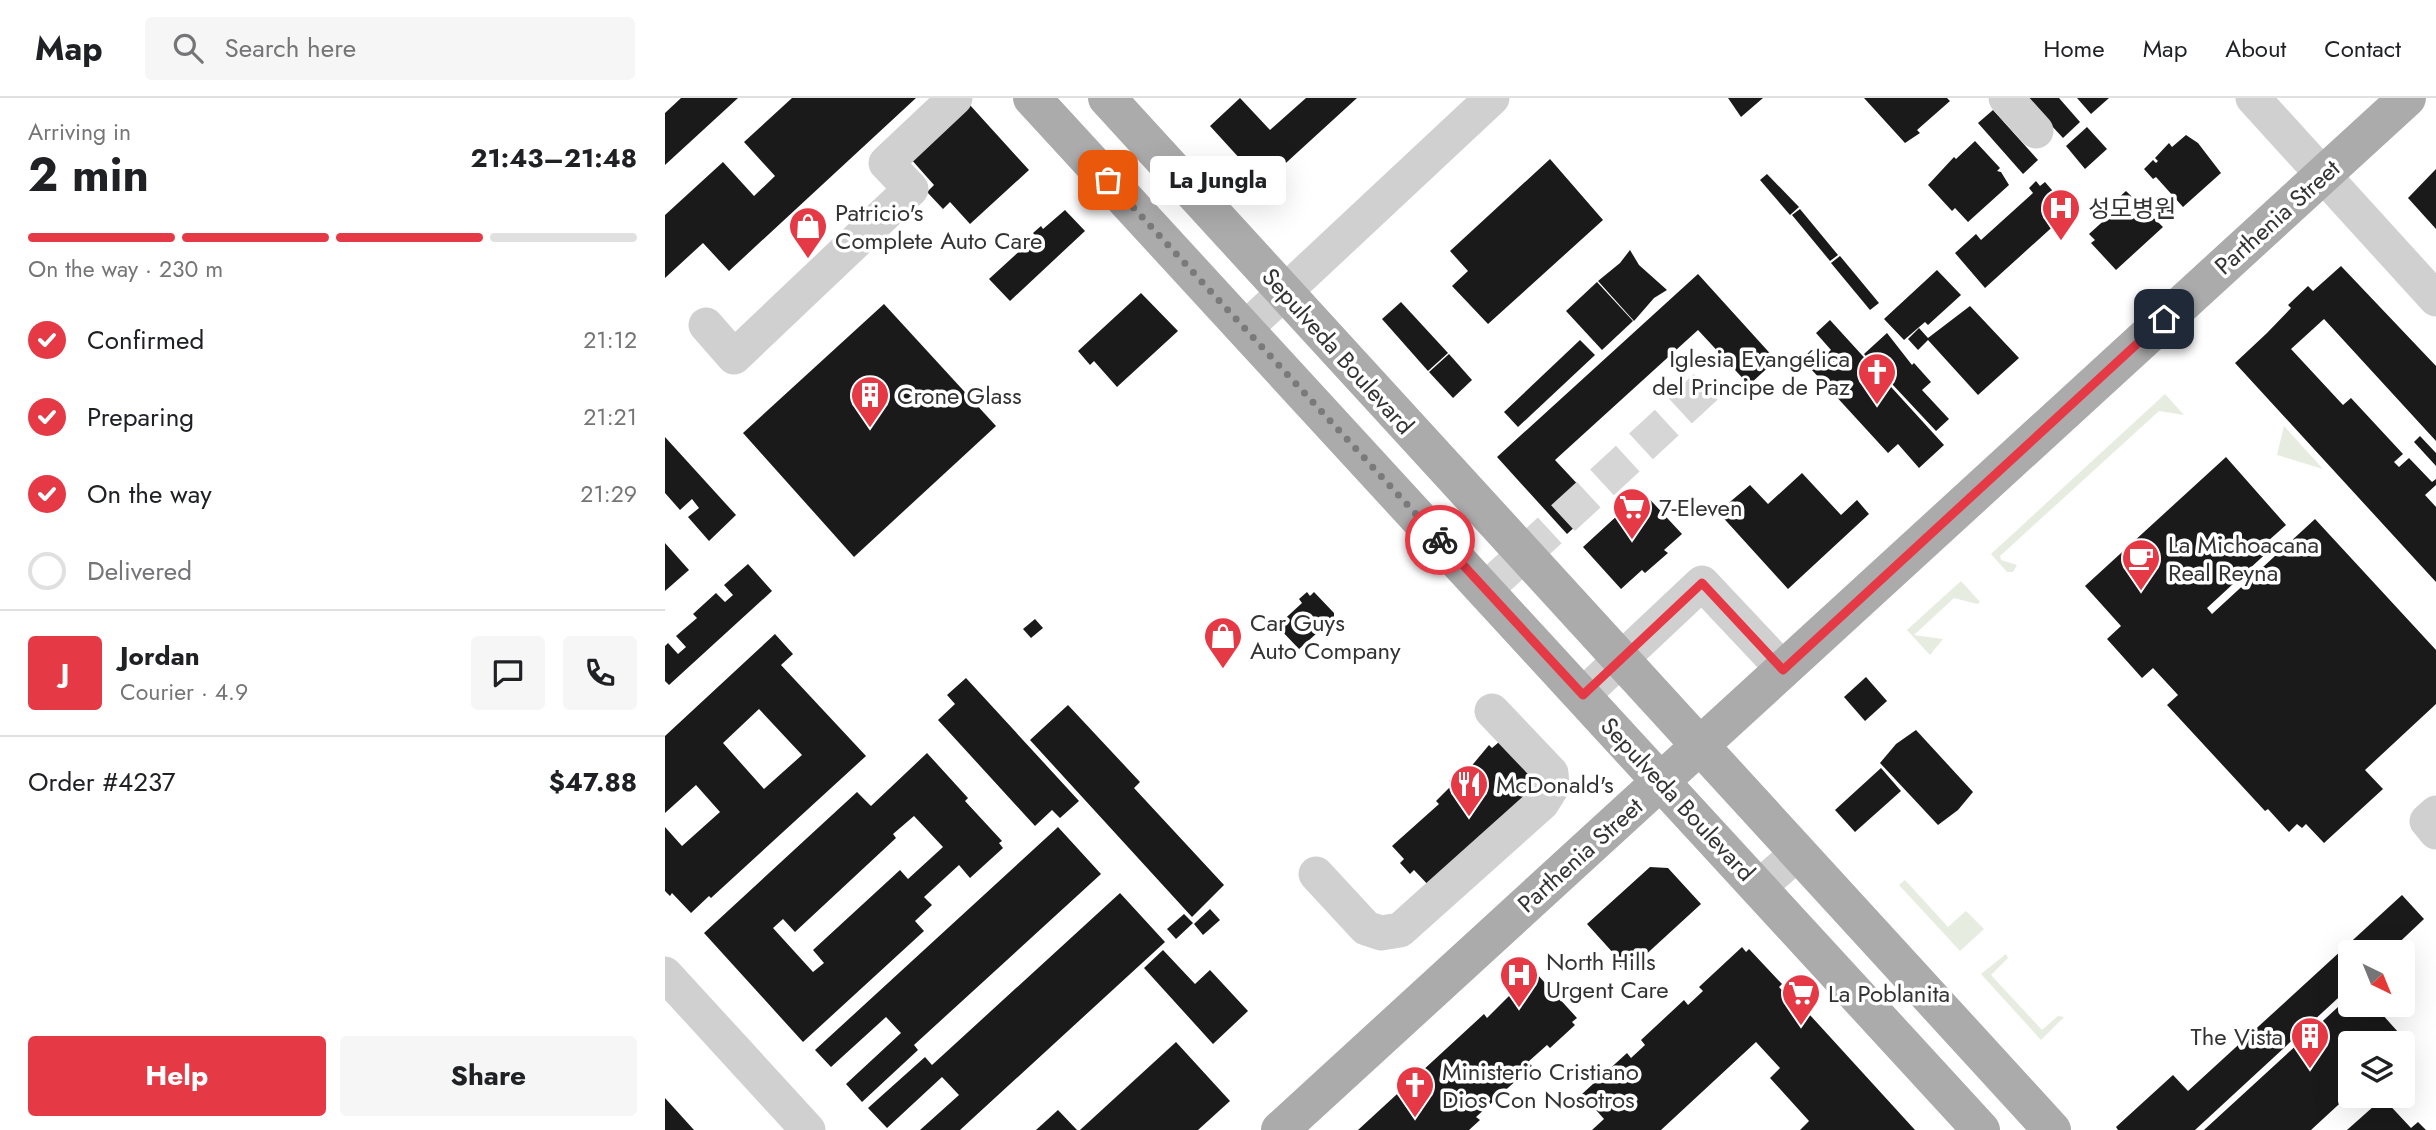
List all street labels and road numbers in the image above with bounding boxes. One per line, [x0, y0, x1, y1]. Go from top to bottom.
street label: Parthenia Street [2207, 151, 2348, 283]
street label: Sepulveda Boulevard [1254, 260, 1422, 442]
street label: Sepulveda Boulevard [1593, 709, 1763, 889]
street label: Parthenia Street [1510, 789, 1651, 921]

